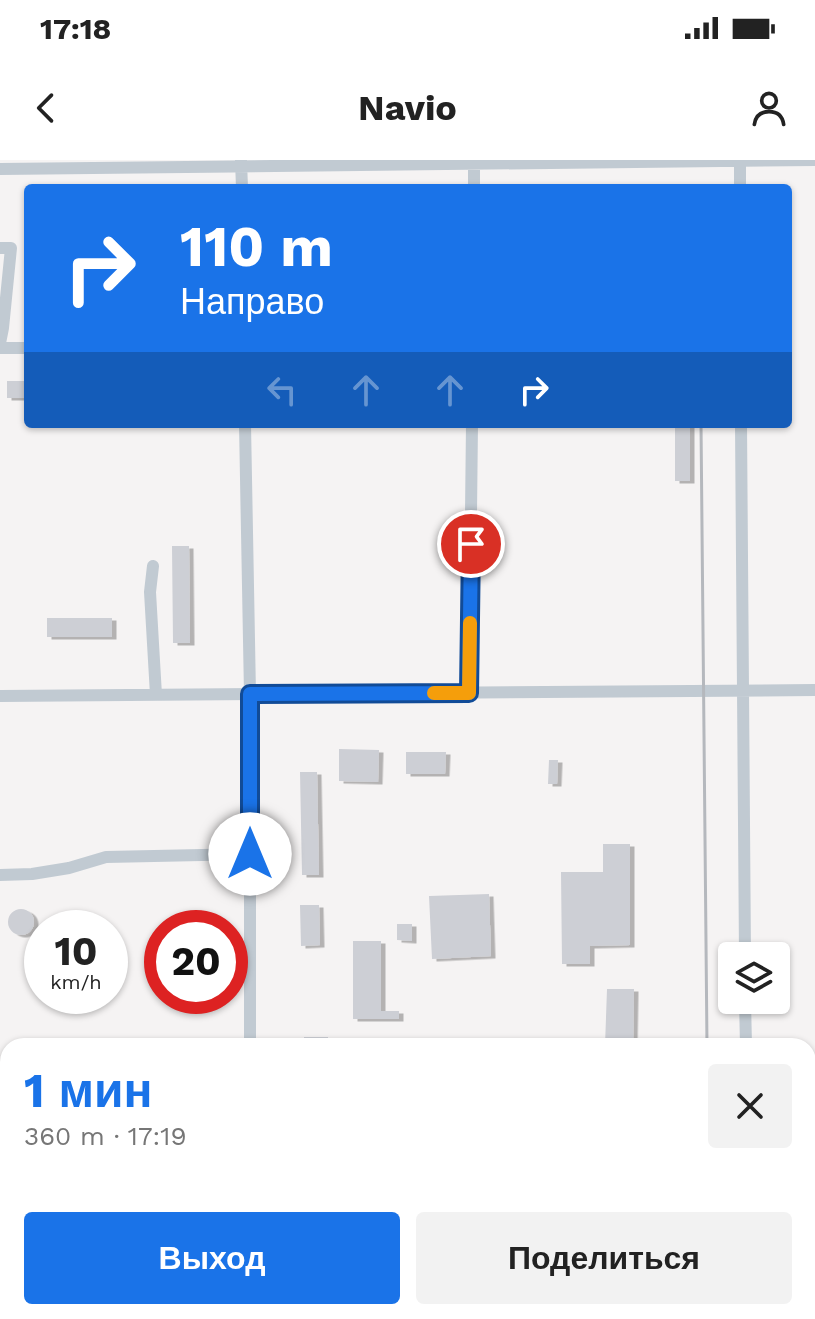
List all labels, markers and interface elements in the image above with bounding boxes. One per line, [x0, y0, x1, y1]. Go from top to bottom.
text: 17:18 [40, 11, 111, 46]
icon: back [24, 86, 68, 130]
icon: person [747, 86, 791, 130]
text: Navio [358, 87, 457, 129]
text: 110 m [180, 214, 333, 280]
icon: right [48, 216, 152, 320]
text: Направо [180, 281, 324, 323]
icon: left [260, 368, 304, 412]
icon: ahead [344, 368, 388, 412]
icon: ahead [428, 368, 472, 412]
icon: right [512, 368, 556, 412]
pin [437, 510, 505, 578]
icon: arrive [449, 522, 493, 566]
position arrow [208, 812, 292, 896]
speed limit sign: 20 [144, 910, 248, 1014]
text: 10 [55, 928, 98, 975]
map controls [718, 942, 790, 1014]
button: layers [718, 942, 790, 1014]
text: km/h [50, 970, 102, 994]
text: 1 мин [24, 1062, 152, 1119]
button: close [708, 1064, 792, 1148]
text: 360 m · 17:19 [24, 1121, 186, 1151]
button: Выход [24, 1212, 400, 1304]
button: Поделиться [416, 1212, 792, 1304]

